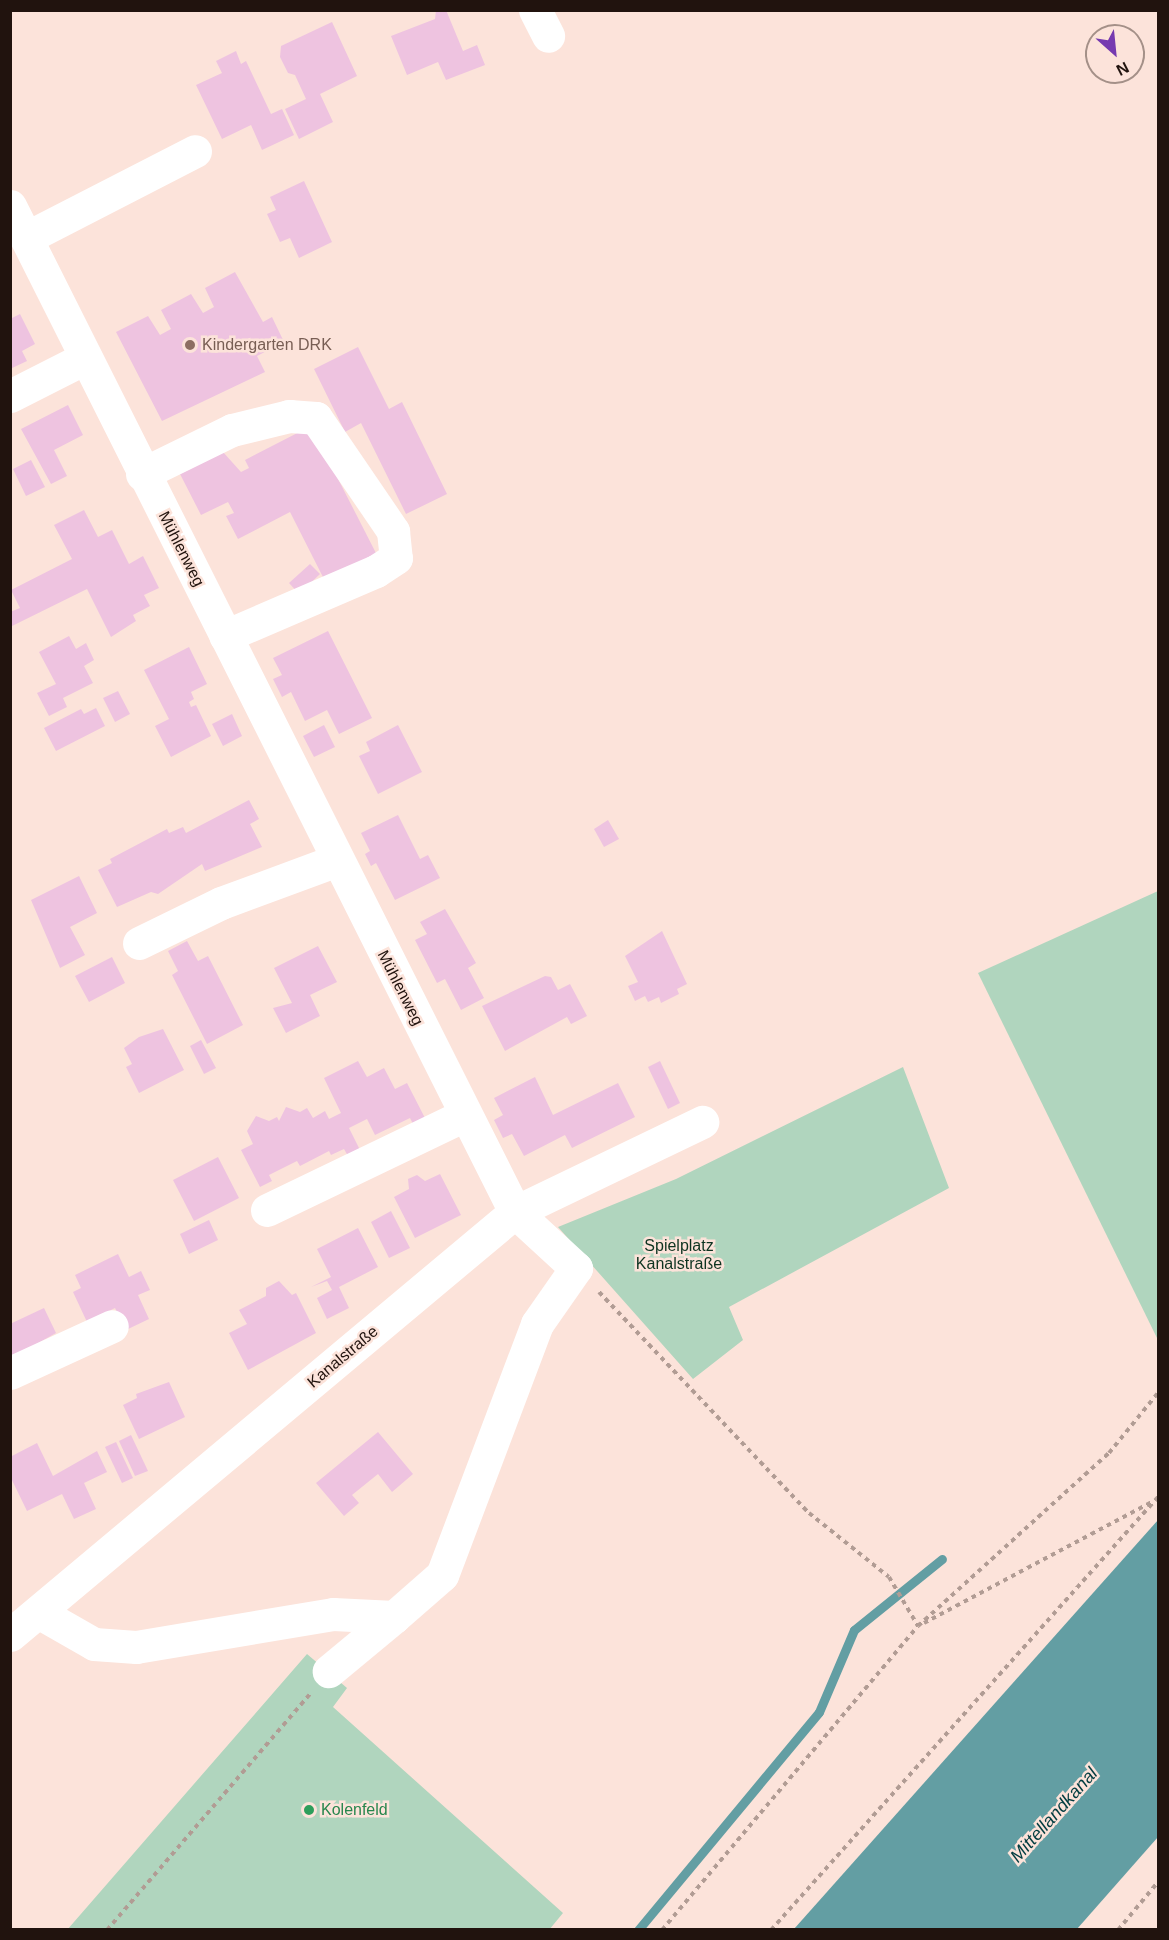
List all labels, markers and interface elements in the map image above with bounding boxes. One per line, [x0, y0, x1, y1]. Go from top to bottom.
north arrow [1085, 24, 1145, 84]
text: N [1113, 59, 1132, 79]
place label: Kindergarten DRK [202, 335, 332, 355]
marker: Kindergarten DRK [183, 338, 197, 352]
street label: Mühlenweg [154, 508, 208, 590]
street label: Mühlenweg [373, 947, 427, 1029]
park label: Spielplatz Kanalstraße [636, 1236, 722, 1274]
street label: Kanalstraße [304, 1322, 382, 1392]
water label: Mittellandkanal [1006, 1763, 1102, 1867]
place label: Kolenfeld [321, 1800, 388, 1820]
marker: Kolenfeld [302, 1803, 316, 1817]

